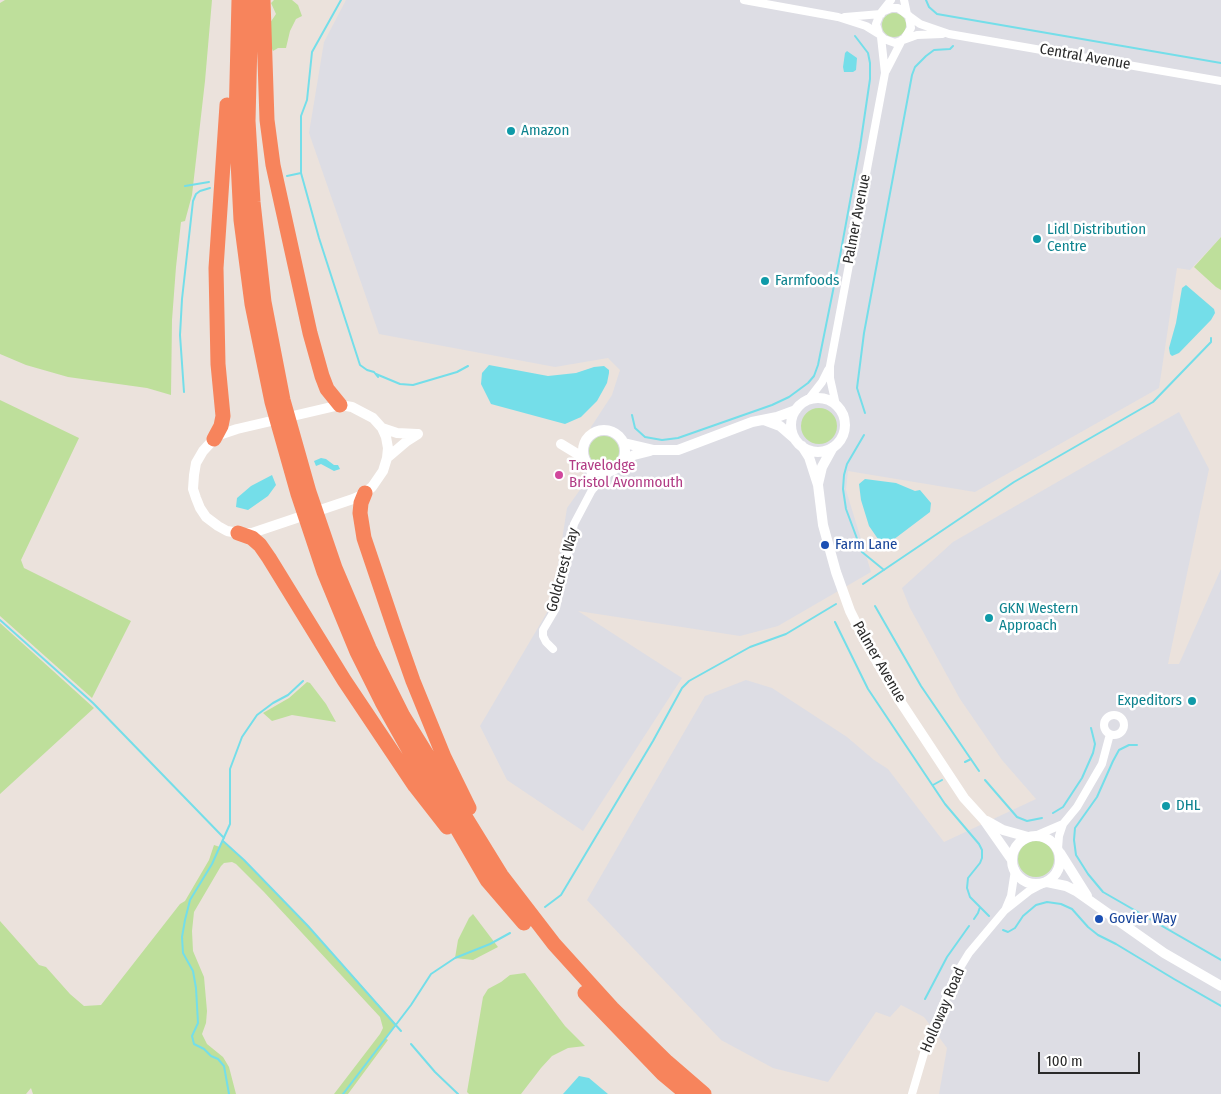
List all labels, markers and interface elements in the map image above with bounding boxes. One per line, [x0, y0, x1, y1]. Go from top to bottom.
street label: Central Avenue [1038, 40, 1132, 74]
place label: Amazon [521, 122, 569, 140]
marker: Amazon [505, 125, 517, 137]
street label: Palmer Avenue [839, 173, 875, 265]
place label: Lidl Distribution Centre [1047, 221, 1146, 256]
marker: Lidl Distribution Centre [1031, 233, 1043, 245]
place label: Farmfoods [775, 272, 839, 290]
marker: Farmfoods [759, 275, 771, 287]
place label: Travelodge Bristol Avonmouth [569, 457, 683, 492]
marker: Travelodge Bristol Avonmouth [553, 469, 565, 481]
street label: Goldcrest Way [543, 526, 583, 614]
place label: Farm Lane [835, 536, 898, 554]
marker: Farm Lane [819, 539, 831, 551]
place label: GKN Western Approach [999, 600, 1078, 635]
marker: GKN Western Approach [983, 612, 995, 624]
street label: Palmer Avenue [848, 618, 910, 706]
place label: Expeditors [1117, 692, 1182, 710]
marker: Expeditors [1186, 695, 1198, 707]
place label: DHL [1176, 797, 1200, 815]
marker: DHL [1160, 800, 1172, 812]
place label: Govier Way [1109, 910, 1177, 928]
marker: Govier Way [1093, 913, 1105, 925]
street label: Holloway Road [917, 965, 969, 1055]
scale bar [1041, 1042, 1144, 1074]
text: 100 m [1046, 1052, 1083, 1070]

